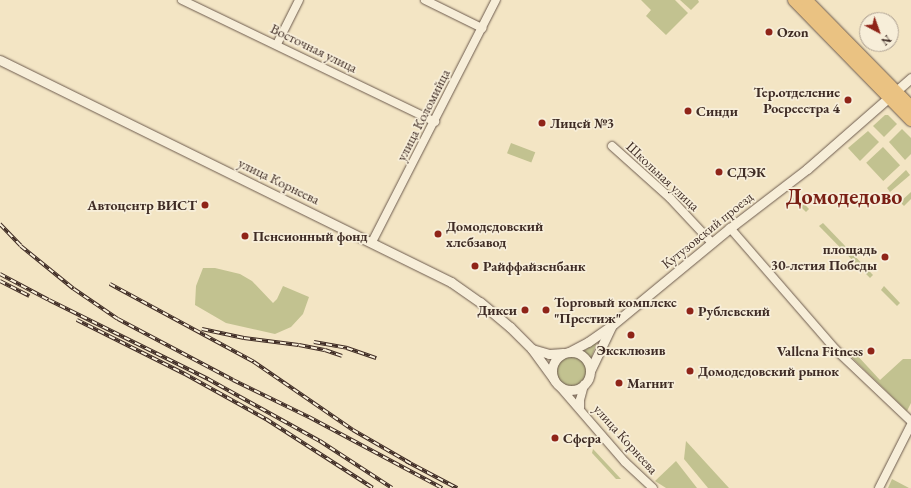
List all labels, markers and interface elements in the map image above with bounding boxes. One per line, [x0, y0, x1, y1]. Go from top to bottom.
north arrow [859, 12, 899, 52]
street label: Восточная улица [268, 20, 360, 76]
place label: Ozon [777, 24, 809, 40]
marker: Ozon [764, 27, 774, 37]
text: N [878, 32, 894, 49]
street label: улица Коломийца [393, 66, 453, 164]
place label: Тер.отделение Росреестра 4 [753, 84, 840, 116]
marker: Тер.отделение Росреестра 4 [843, 95, 853, 105]
place label: Синди [696, 103, 738, 119]
marker: Синди [683, 106, 693, 116]
place label: Лицей №3 [550, 115, 614, 131]
marker: Лицей №3 [537, 118, 547, 128]
street label: Школьная улица [623, 138, 703, 214]
street label: улица Корнеева [236, 154, 322, 208]
place label: СДЭК [727, 164, 766, 180]
marker: СДЭК [714, 167, 724, 177]
district label: Домодедово [786, 184, 902, 210]
street label: Кутузовский проезд [658, 188, 756, 272]
place label: Автоцентр ВИСТ [87, 197, 197, 213]
marker: Автоцентр ВИСТ [200, 200, 210, 210]
place label: Домодедовский хлебзавод [446, 218, 543, 250]
place label: Пенсионный фонд [253, 228, 368, 244]
marker: Домодедовский хлебзавод [433, 229, 443, 239]
marker: Пенсионный фонд [240, 231, 250, 241]
place label: площадь 30-летия Победы [771, 241, 877, 274]
marker: площадь 30-летия Победы [880, 252, 890, 262]
place label: Райффайзенбанк [483, 258, 585, 274]
marker: Райффайзенбанк [470, 261, 480, 271]
place label: Торговый комплекс "Престиж" [554, 294, 677, 326]
place label: Дикси [477, 302, 517, 318]
place label: Рублевский [698, 303, 770, 319]
marker: Дикси [520, 305, 530, 315]
marker: Торговый комплекс "Престиж" [541, 305, 551, 315]
marker: Рублевский [685, 306, 695, 316]
marker: Эксклюзив [626, 330, 636, 340]
place label: Эксклюзив [596, 342, 666, 358]
place label: Vallena Fitness [777, 343, 863, 359]
marker: Vallena Fitness [866, 346, 876, 356]
place label: Домодедовский рынок [698, 363, 839, 379]
marker: Домодедовский рынок [685, 366, 695, 376]
place label: Магнит [627, 375, 674, 391]
marker: Магнит [614, 378, 624, 388]
street label: улица Корнеева [590, 401, 662, 477]
place label: Сфера [563, 430, 601, 446]
marker: Сфера [550, 433, 560, 443]

